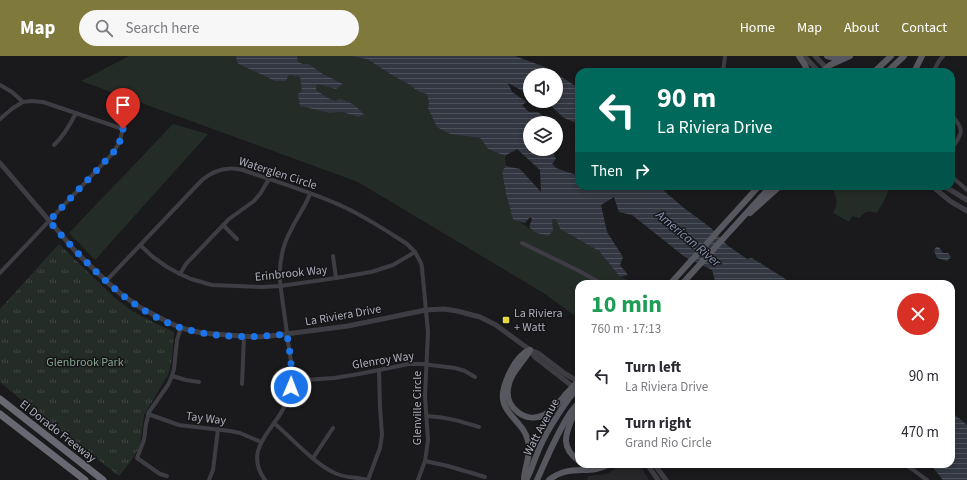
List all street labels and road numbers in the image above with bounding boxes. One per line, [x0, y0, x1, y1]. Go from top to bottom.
street label: Waterglen Circle [237, 153, 319, 194]
street label: Erinbrook Way [254, 261, 329, 286]
street label: La Riviera Drive [304, 300, 382, 331]
street label: Glenroy Way [351, 347, 416, 374]
street label: Glenville Circle [409, 371, 426, 445]
street label: El Dorado Freeway [16, 396, 100, 467]
street label: Watt Avenue [519, 396, 564, 459]
street label: Tay Way [185, 408, 227, 429]

